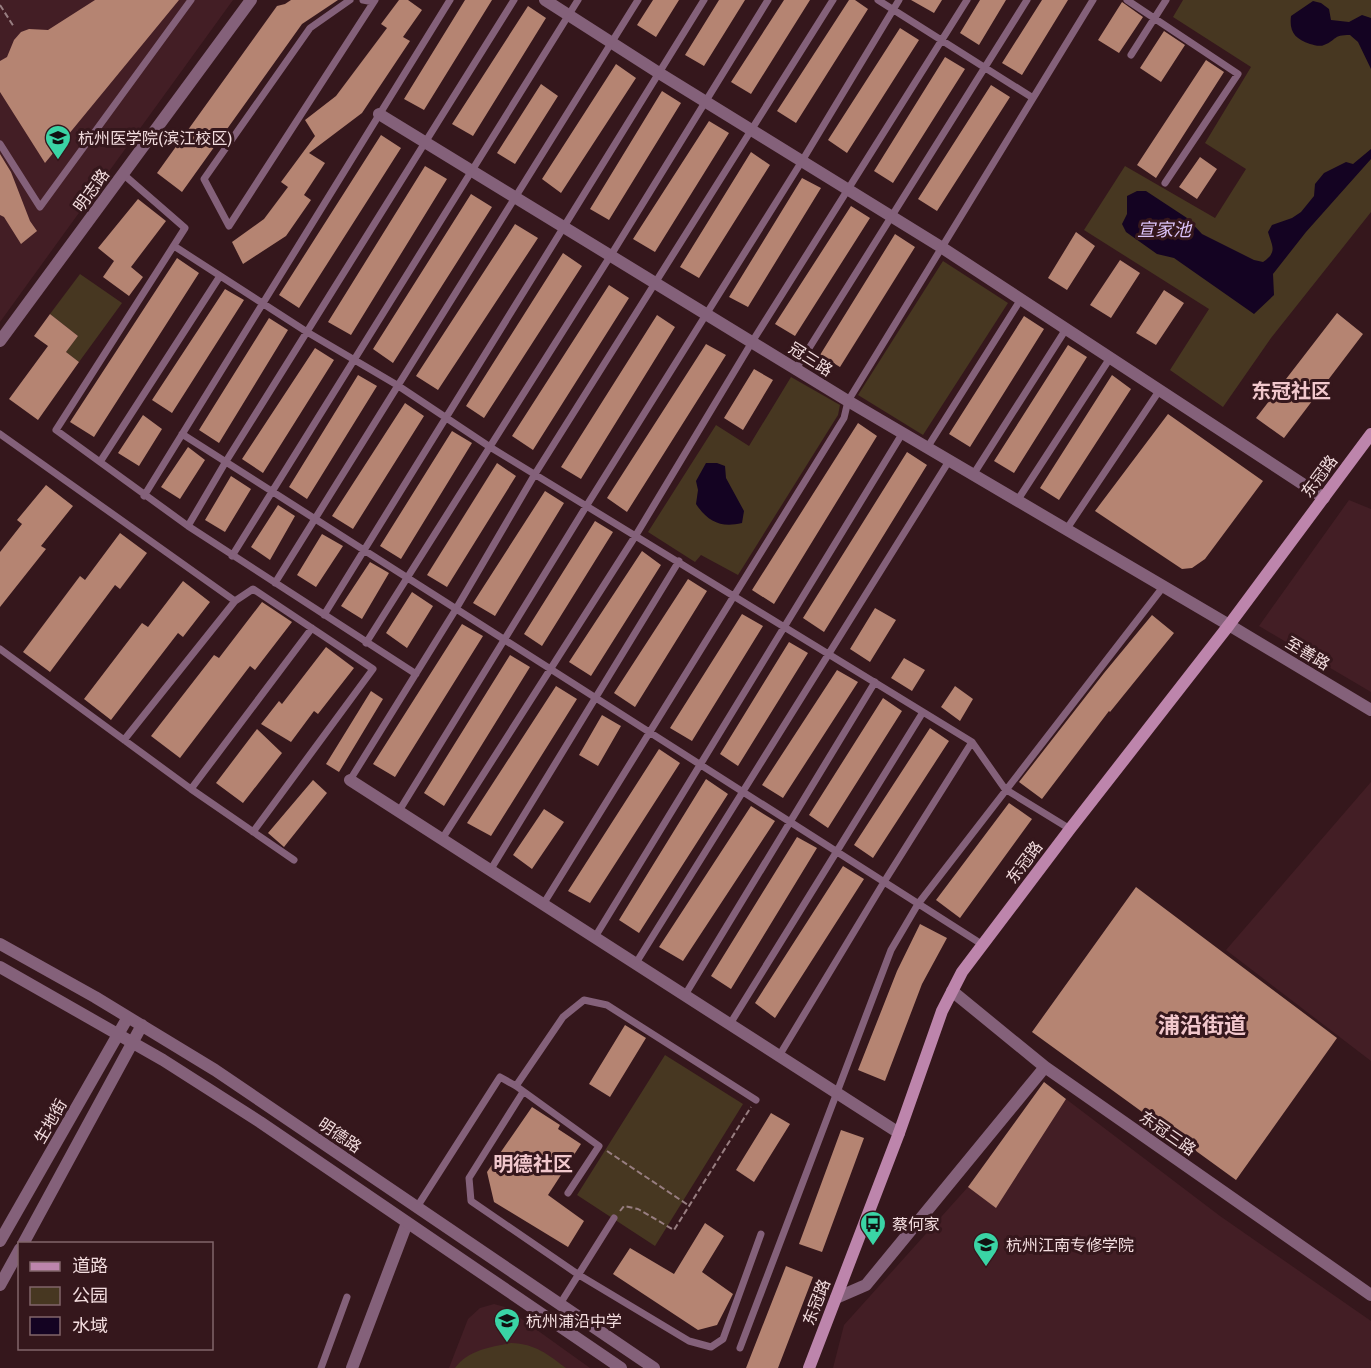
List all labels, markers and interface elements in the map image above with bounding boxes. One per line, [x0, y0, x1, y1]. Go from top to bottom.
school or university icon: 杭州医学院(滨江校区) [43, 123, 73, 161]
place label: 杭州医学院(滨江校区) [78, 125, 233, 149]
street label: 明志路 [66, 163, 114, 216]
water label: 宣家池 [1137, 215, 1193, 242]
street label: 冠三路 [785, 335, 838, 381]
district label: 东冠社区 [1251, 374, 1331, 404]
street label: 东冠路 [1294, 449, 1342, 502]
street label: 至善路 [1282, 629, 1335, 675]
street label: 东冠路 [999, 835, 1047, 888]
district label: 浦沿街道 [1158, 1007, 1246, 1040]
street label: 生地街 [27, 1094, 72, 1147]
street label: 东冠三路 [1135, 1104, 1202, 1160]
street label: 明德路 [314, 1111, 367, 1158]
district label: 明德社区 [493, 1147, 573, 1177]
bus stop icon: 蔡何家 [858, 1209, 888, 1247]
place label: 蔡何家 [892, 1211, 940, 1235]
school or university icon: 杭州江南专修学院 [971, 1230, 1001, 1268]
place label: 杭州江南专修学院 [1006, 1232, 1134, 1256]
legend [18, 1242, 213, 1350]
text: 道路 [72, 1251, 108, 1278]
street label: 东冠路 [795, 1275, 835, 1328]
text: 公园 [72, 1281, 108, 1308]
school or university icon: 杭州浦沿中学 [492, 1306, 522, 1344]
place label: 杭州浦沿中学 [526, 1308, 622, 1332]
text: 水域 [72, 1311, 108, 1338]

